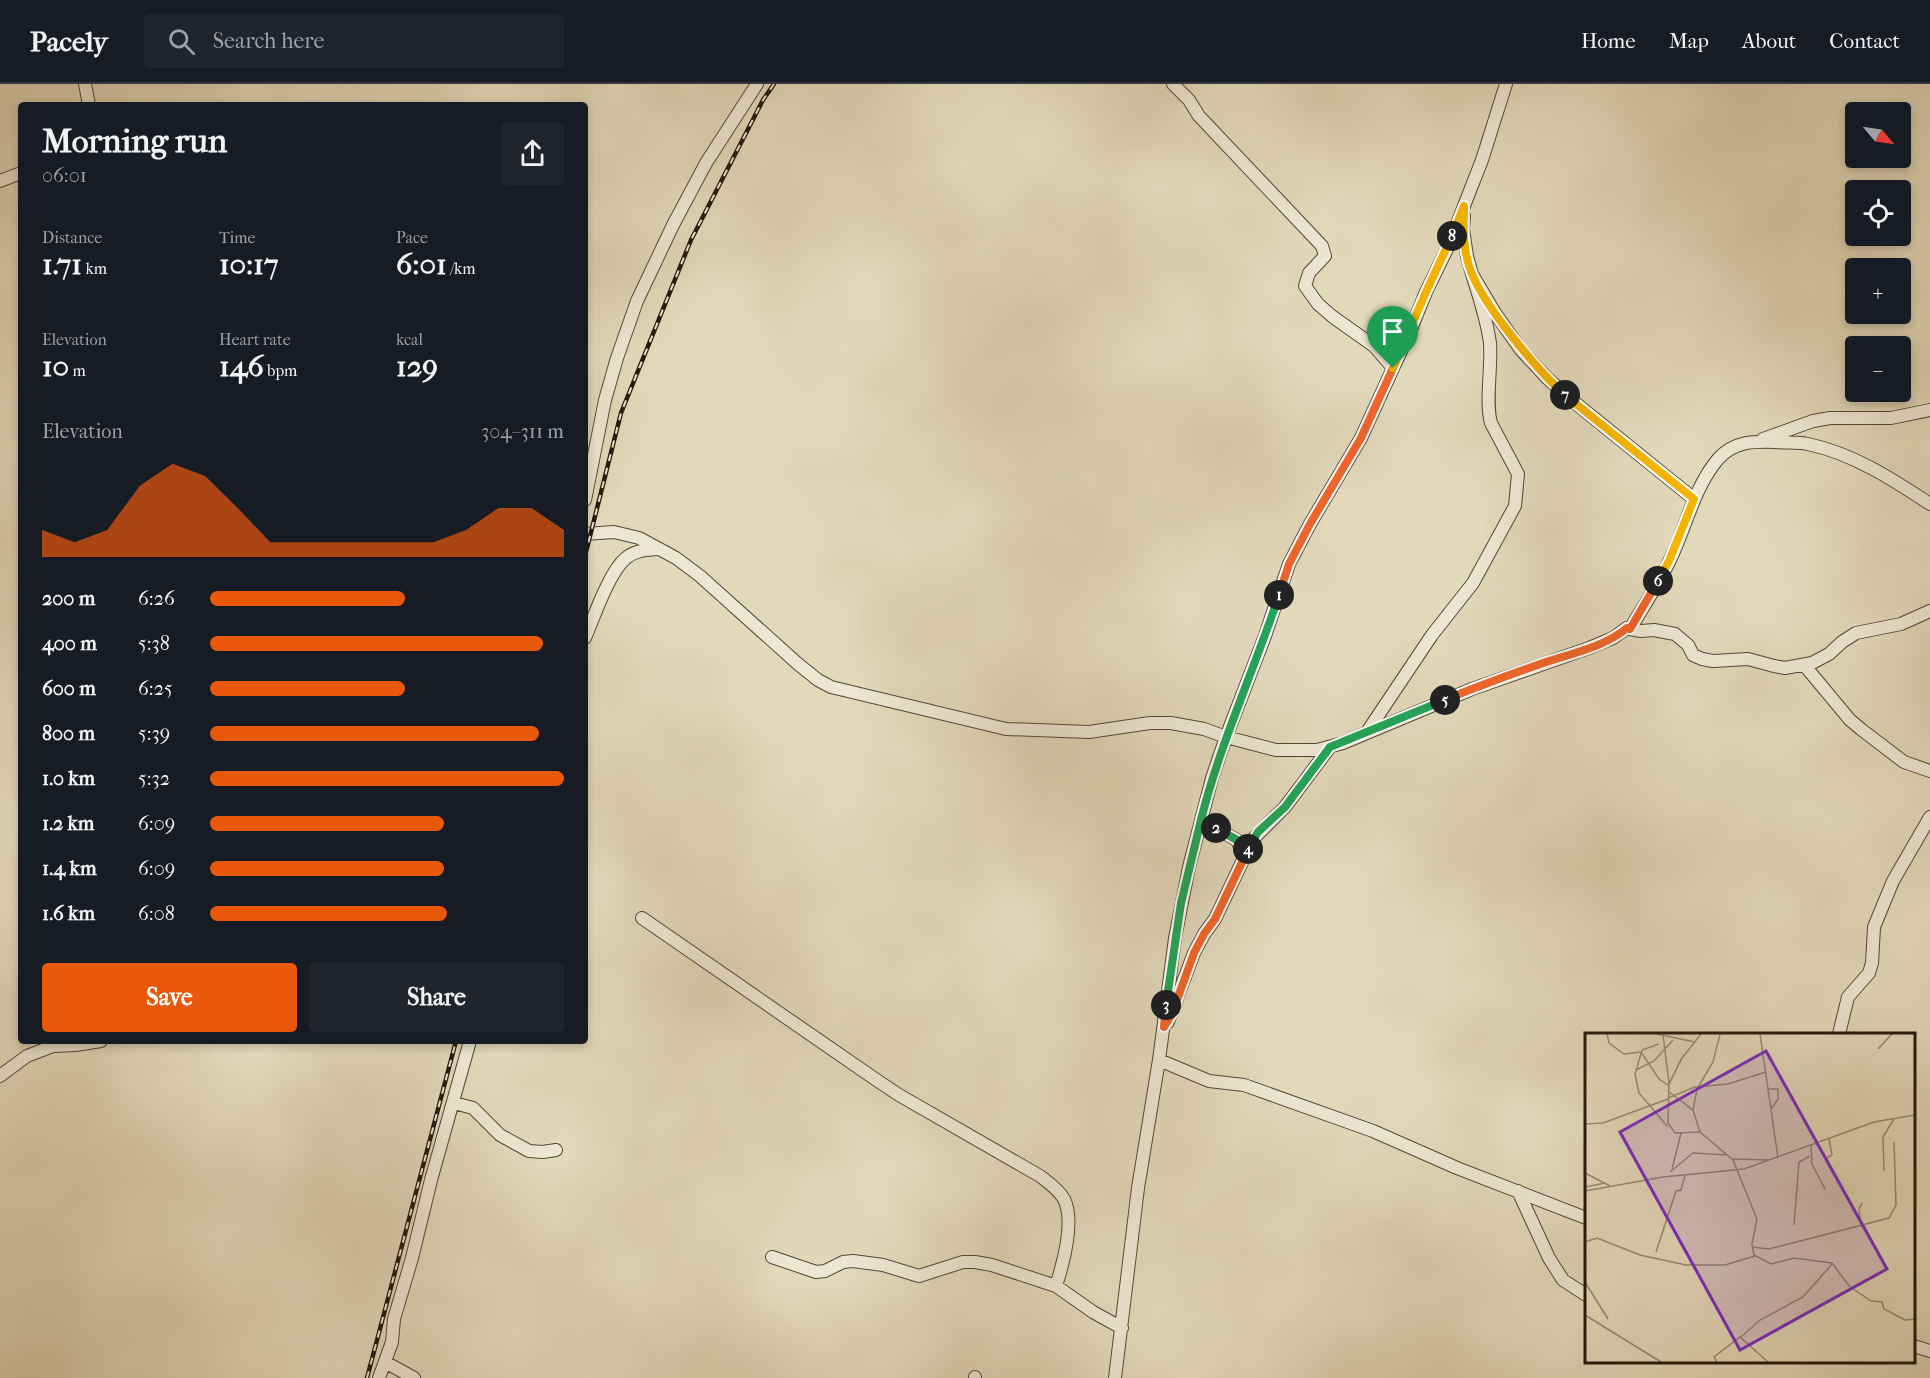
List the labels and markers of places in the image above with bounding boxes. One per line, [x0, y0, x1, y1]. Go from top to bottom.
pin: 8 [1437, 221, 1467, 251]
pin [1367, 306, 1418, 368]
pin: 7 [1550, 380, 1580, 410]
pin: 6 [1643, 566, 1673, 596]
pin: 1 [1264, 580, 1294, 610]
pin: 5 [1430, 685, 1460, 715]
pin: 2 [1201, 813, 1231, 843]
pin: 4 [1233, 834, 1263, 864]
pin: 3 [1151, 990, 1181, 1020]

